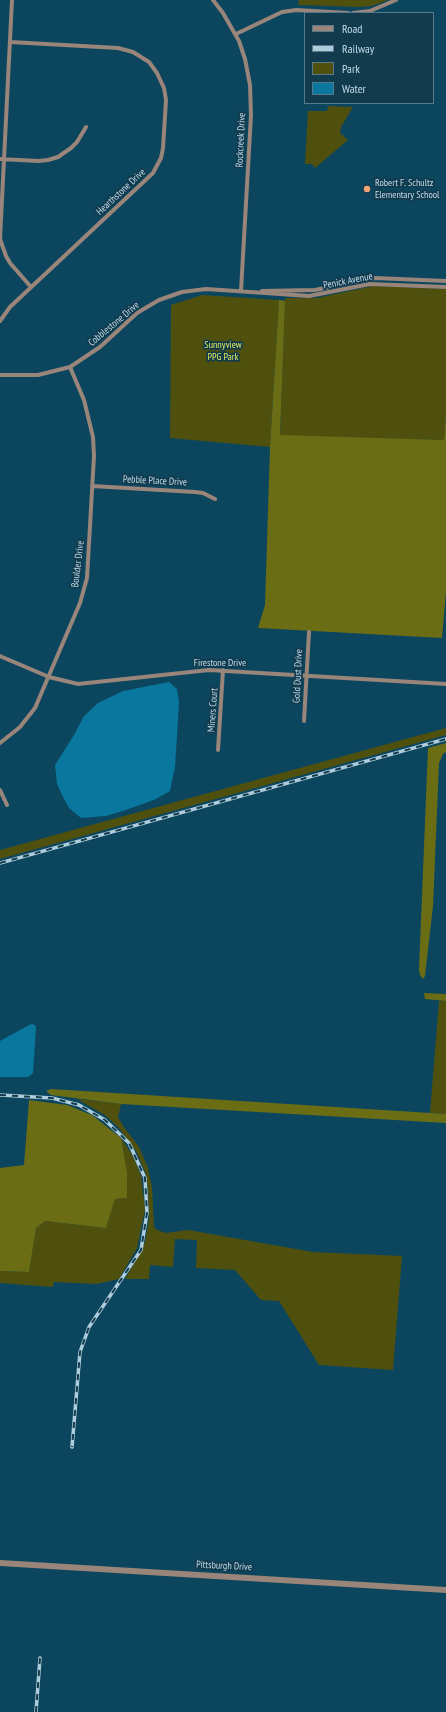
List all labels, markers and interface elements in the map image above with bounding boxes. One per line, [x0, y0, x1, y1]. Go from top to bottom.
legend [304, 12, 434, 104]
text: Road [342, 21, 362, 36]
text: Railway [342, 41, 374, 56]
text: Park [342, 61, 360, 76]
text: Water [342, 81, 366, 96]
street label: Rockcreek Drive [234, 112, 248, 168]
street label: Hearthstone Drive [94, 166, 148, 218]
place label: Robert F. Schultz Elementary School [375, 177, 439, 200]
marker: Robert F. Schultz Elementary School [362, 184, 372, 194]
street label: Penick Avenue [322, 270, 374, 292]
street label: Cobblestone Drive [86, 299, 142, 349]
park label: Sunnyview PPG Park [204, 339, 242, 362]
street label: Pebble Place Drive [123, 473, 187, 489]
street label: Boulder Drive [69, 540, 87, 588]
street label: Gold Dust Drive [291, 649, 305, 703]
street label: Firestone Drive [194, 657, 246, 669]
street label: Miners Court [205, 688, 221, 732]
street label: Pittsburgh Drive [196, 1559, 252, 1573]

